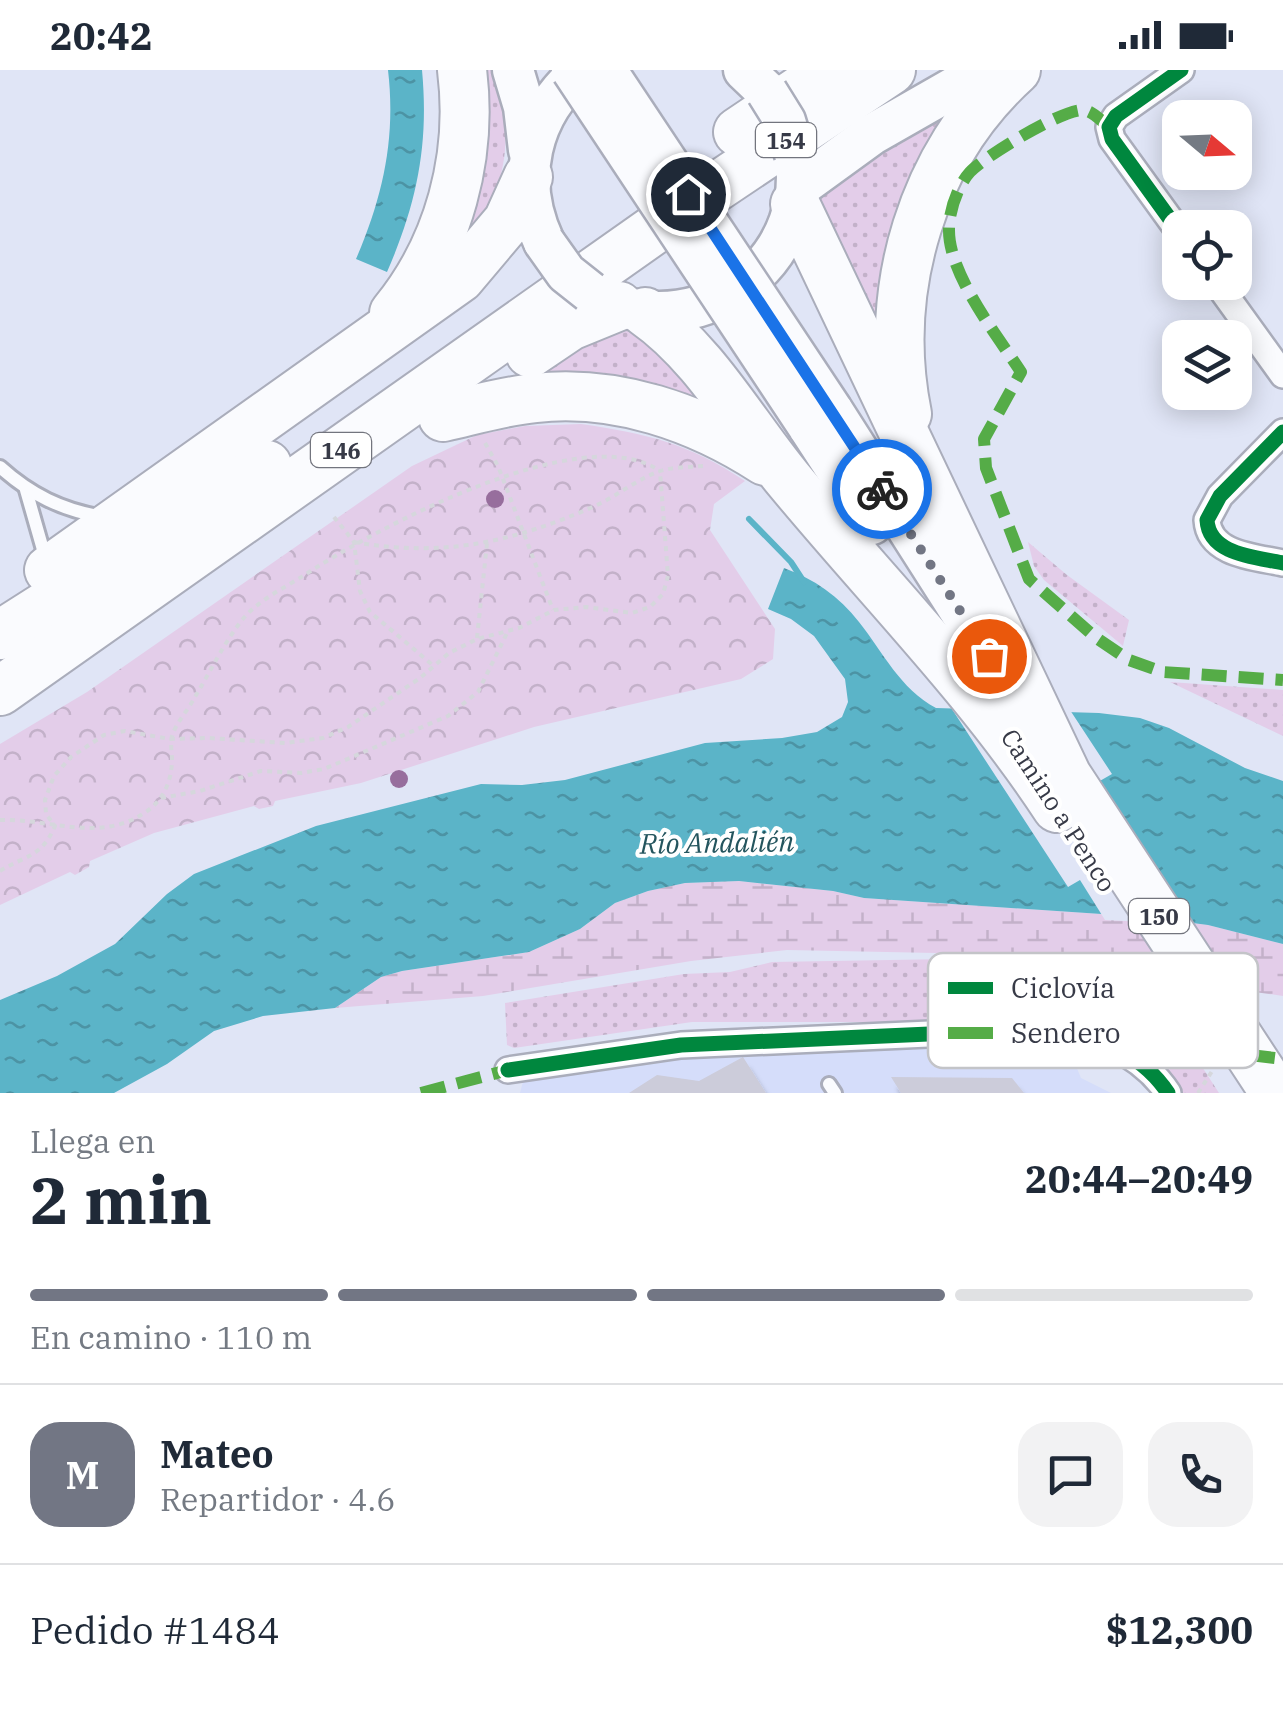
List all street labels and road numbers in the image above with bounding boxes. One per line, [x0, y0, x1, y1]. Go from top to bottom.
road number: 154 [756, 123, 816, 157]
road number: 146 [311, 433, 371, 467]
street label: Camino a Penco [994, 722, 1124, 898]
road number: 150 [1129, 899, 1189, 933]

